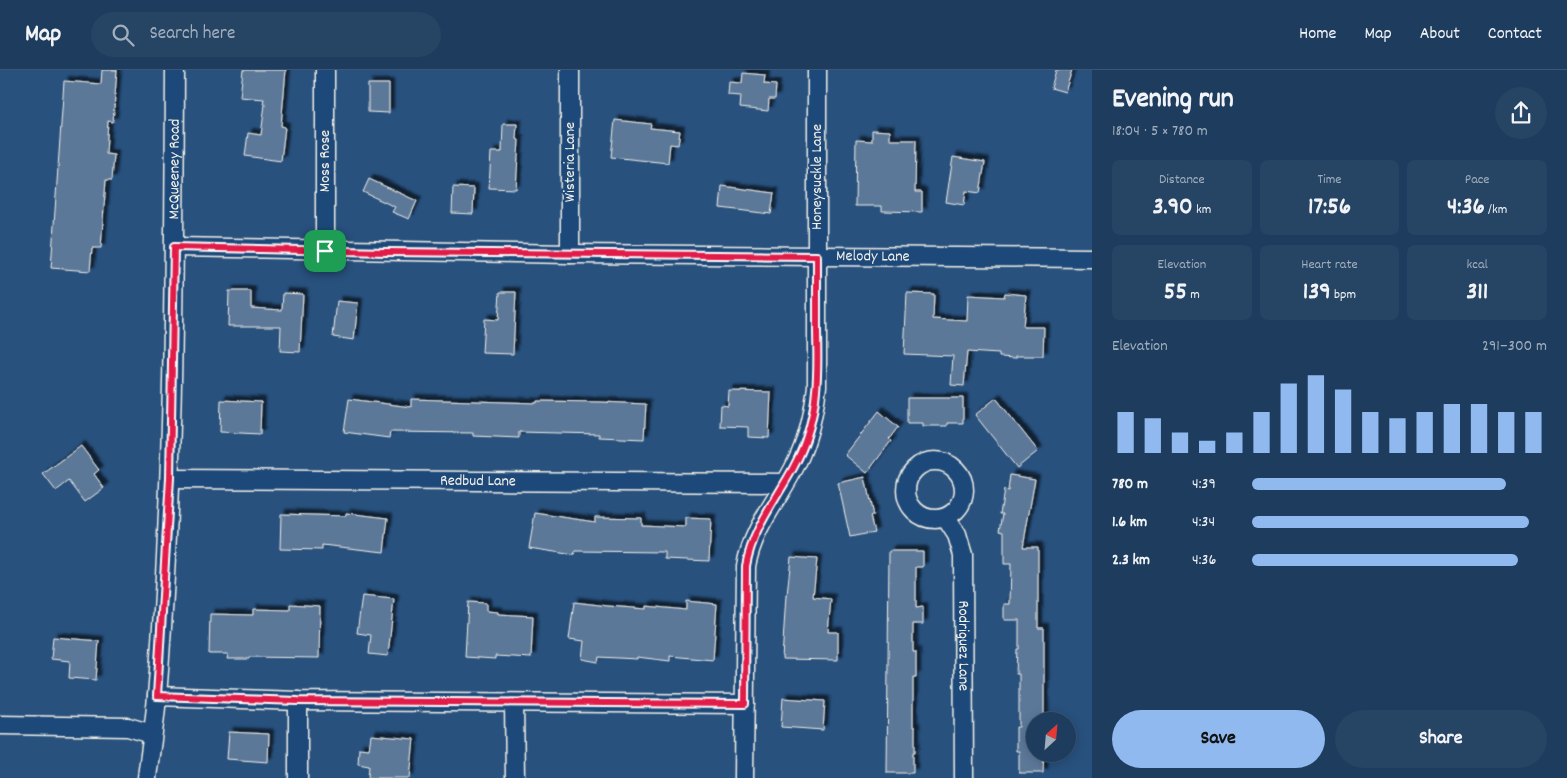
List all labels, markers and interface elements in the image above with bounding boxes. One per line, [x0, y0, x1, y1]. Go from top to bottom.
search box [91, 12, 441, 57]
text: Map [25, 18, 61, 52]
icon: search [109, 21, 137, 49]
text: Search here [149, 21, 235, 48]
text: Home [1299, 22, 1336, 47]
text: Map [1364, 22, 1392, 47]
text: About [1420, 22, 1460, 47]
text: Contact [1488, 22, 1542, 47]
text: Evening run [1112, 81, 1234, 121]
button: share [1495, 87, 1547, 139]
street label: McQueeney Road [163, 119, 186, 219]
text: 18:04 · 5 × 780 m [1112, 120, 1208, 143]
street label: Wisteria Lane [559, 122, 582, 202]
street label: Honeysuckle Lane [806, 124, 829, 230]
street label: Moss Rose [314, 130, 337, 192]
text: Distance [1159, 170, 1205, 190]
text: Time [1318, 170, 1341, 190]
text: Pace [1465, 170, 1490, 190]
text: 3.90 [1152, 190, 1193, 226]
text: 17:56 [1308, 190, 1351, 226]
text: 4:36 [1447, 190, 1485, 226]
text: km [1193, 200, 1211, 220]
text: /km [1485, 200, 1507, 220]
pin [304, 230, 346, 272]
icon: arrive [311, 237, 339, 265]
street label: Melody Lane [836, 245, 910, 268]
text: Elevation [1157, 255, 1206, 275]
text: Heart rate [1301, 255, 1358, 275]
text: kcal [1467, 255, 1488, 275]
text: 55 [1164, 275, 1187, 311]
text: 139 [1303, 275, 1331, 311]
text: 311 [1466, 275, 1488, 311]
text: m [1187, 285, 1200, 305]
text: bpm [1331, 285, 1356, 305]
text: Elevation [1112, 335, 1168, 358]
text: 291–300 m [1482, 335, 1547, 358]
street label: Redbud Lane [440, 469, 516, 493]
text: 780 m [1112, 473, 1148, 496]
text: 4:39 [1192, 473, 1216, 496]
text: 1.6 km [1112, 511, 1147, 534]
text: 4:34 [1192, 511, 1215, 534]
text: 2.3 km [1112, 549, 1150, 572]
text: 4:36 [1192, 549, 1216, 572]
street label: Rodriguez Lane [952, 601, 975, 691]
button: Save [1112, 710, 1325, 768]
button: Share [1335, 710, 1547, 768]
north arrow [1026, 712, 1076, 762]
map controls [1026, 712, 1076, 762]

